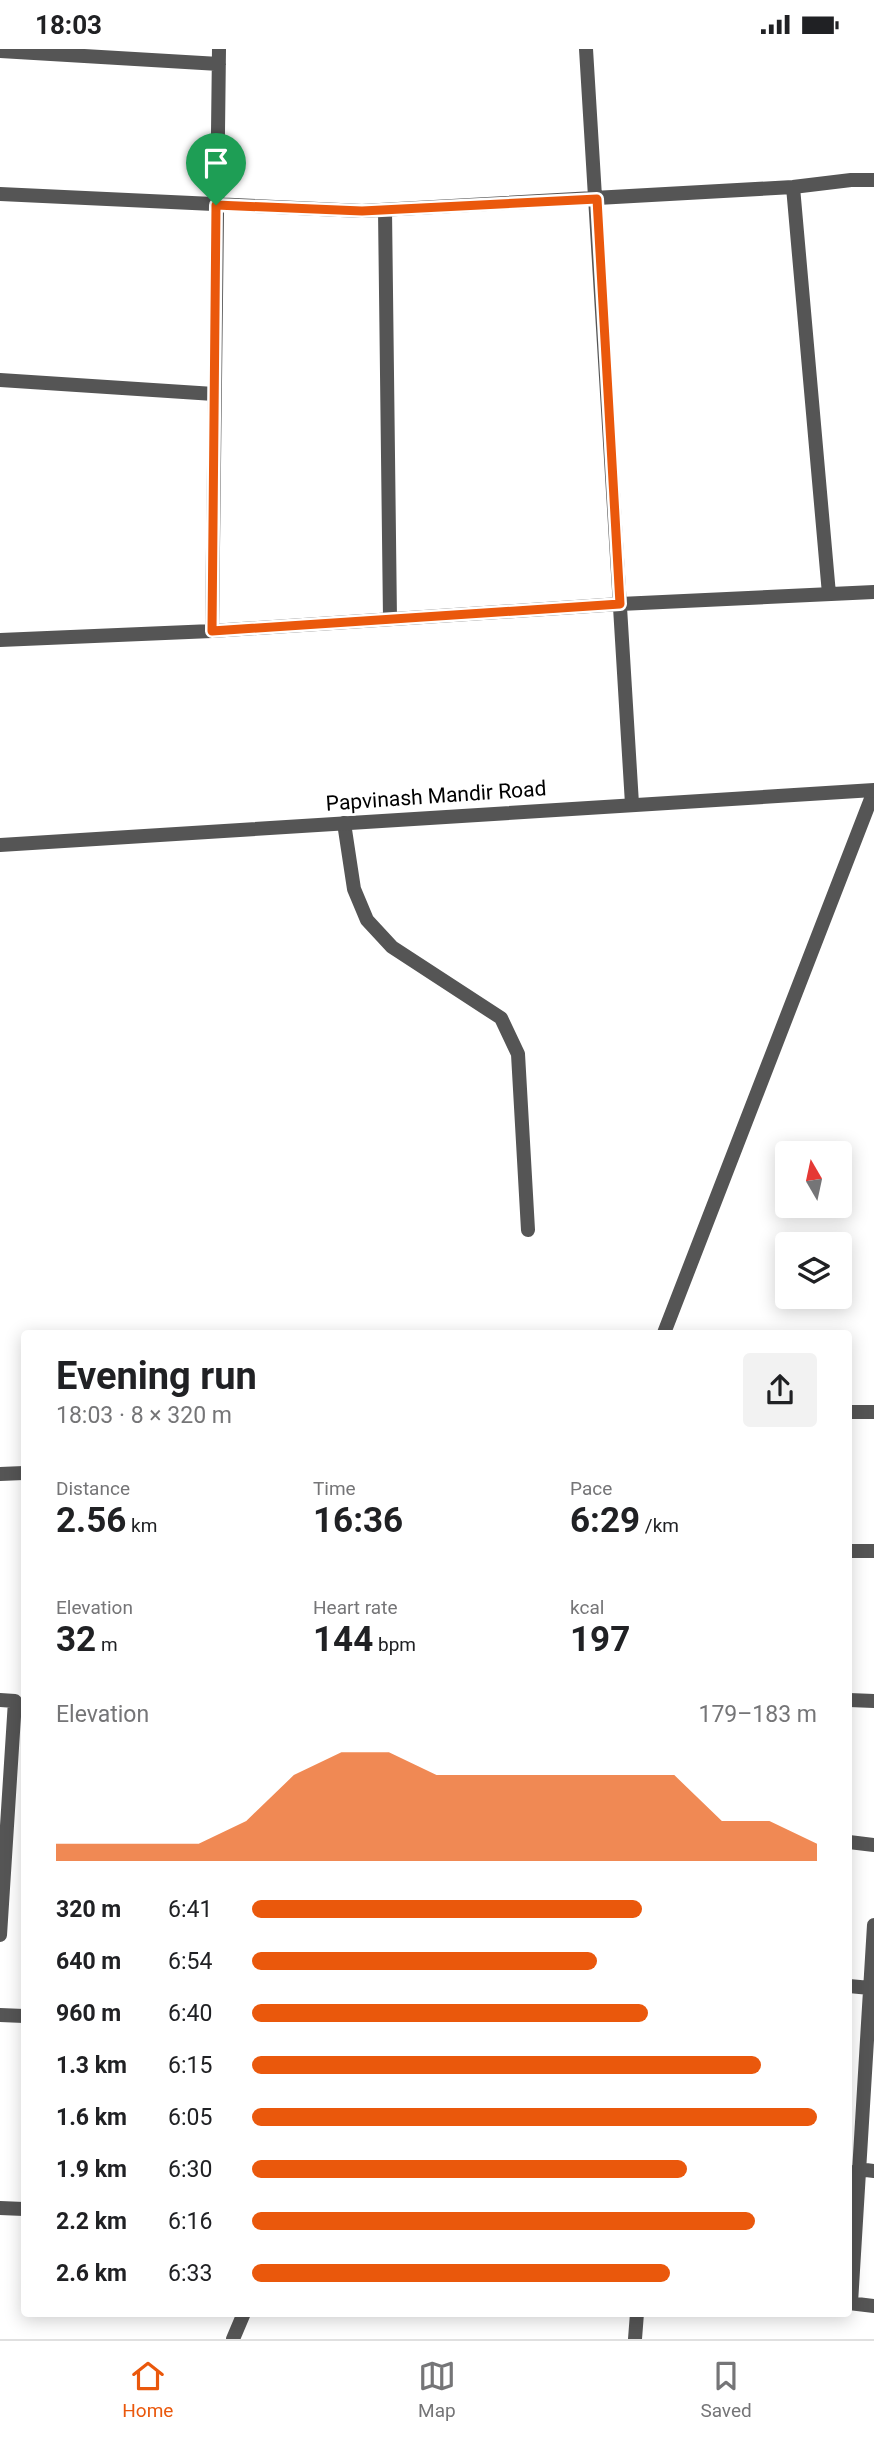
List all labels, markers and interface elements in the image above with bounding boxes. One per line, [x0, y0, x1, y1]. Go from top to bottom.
text: 18:03 [35, 10, 102, 40]
pin [186, 133, 246, 205]
icon: arrive [197, 144, 235, 182]
street label: Papvinash Mandir Road [325, 776, 547, 816]
north arrow [775, 1141, 852, 1218]
map controls [775, 1141, 852, 1309]
button: layers [775, 1232, 852, 1309]
button: share [743, 1353, 817, 1427]
text: Evening run [56, 1354, 257, 1398]
text: 18:03 · 8 × 320 m [56, 1402, 232, 1429]
text: Distance [56, 1477, 130, 1500]
text: Time [313, 1477, 356, 1500]
text: Pace [570, 1477, 612, 1500]
text: 2.56 [56, 1500, 126, 1541]
text: 16:36 [313, 1500, 403, 1541]
text: 6:29 [570, 1500, 640, 1541]
text: km [126, 1514, 157, 1537]
text: /km [640, 1514, 679, 1537]
text: Elevation [56, 1596, 133, 1619]
text: Heart rate [313, 1596, 398, 1619]
text: kcal [570, 1596, 604, 1619]
text: 32 [56, 1619, 96, 1660]
text: 144 [313, 1619, 373, 1660]
text: 197 [570, 1619, 630, 1660]
text: m [96, 1633, 118, 1656]
text: bpm [373, 1633, 416, 1656]
text: Elevation [56, 1701, 149, 1728]
text: 179–183 m [698, 1701, 817, 1728]
text: 320 m [56, 1896, 121, 1923]
text: 6:41 [168, 1896, 212, 1923]
text: 640 m [56, 1948, 121, 1975]
text: 6:54 [168, 1948, 212, 1975]
text: 960 m [56, 2000, 121, 2027]
text: 6:40 [168, 2000, 212, 2027]
text: 1.3 km [56, 2052, 127, 2079]
text: 6:15 [168, 2052, 212, 2079]
text: 1.6 km [56, 2104, 127, 2131]
text: 6:05 [168, 2104, 212, 2131]
text: 1.9 km [56, 2156, 127, 2183]
text: 6:30 [168, 2156, 212, 2183]
text: 2.2 km [56, 2208, 127, 2235]
text: 6:16 [168, 2208, 212, 2235]
text: 2.6 km [56, 2260, 127, 2287]
text: 6:33 [168, 2260, 212, 2287]
tab: Home [122, 2357, 173, 2422]
tab: Map [418, 2357, 456, 2422]
tab: Saved [700, 2357, 752, 2422]

